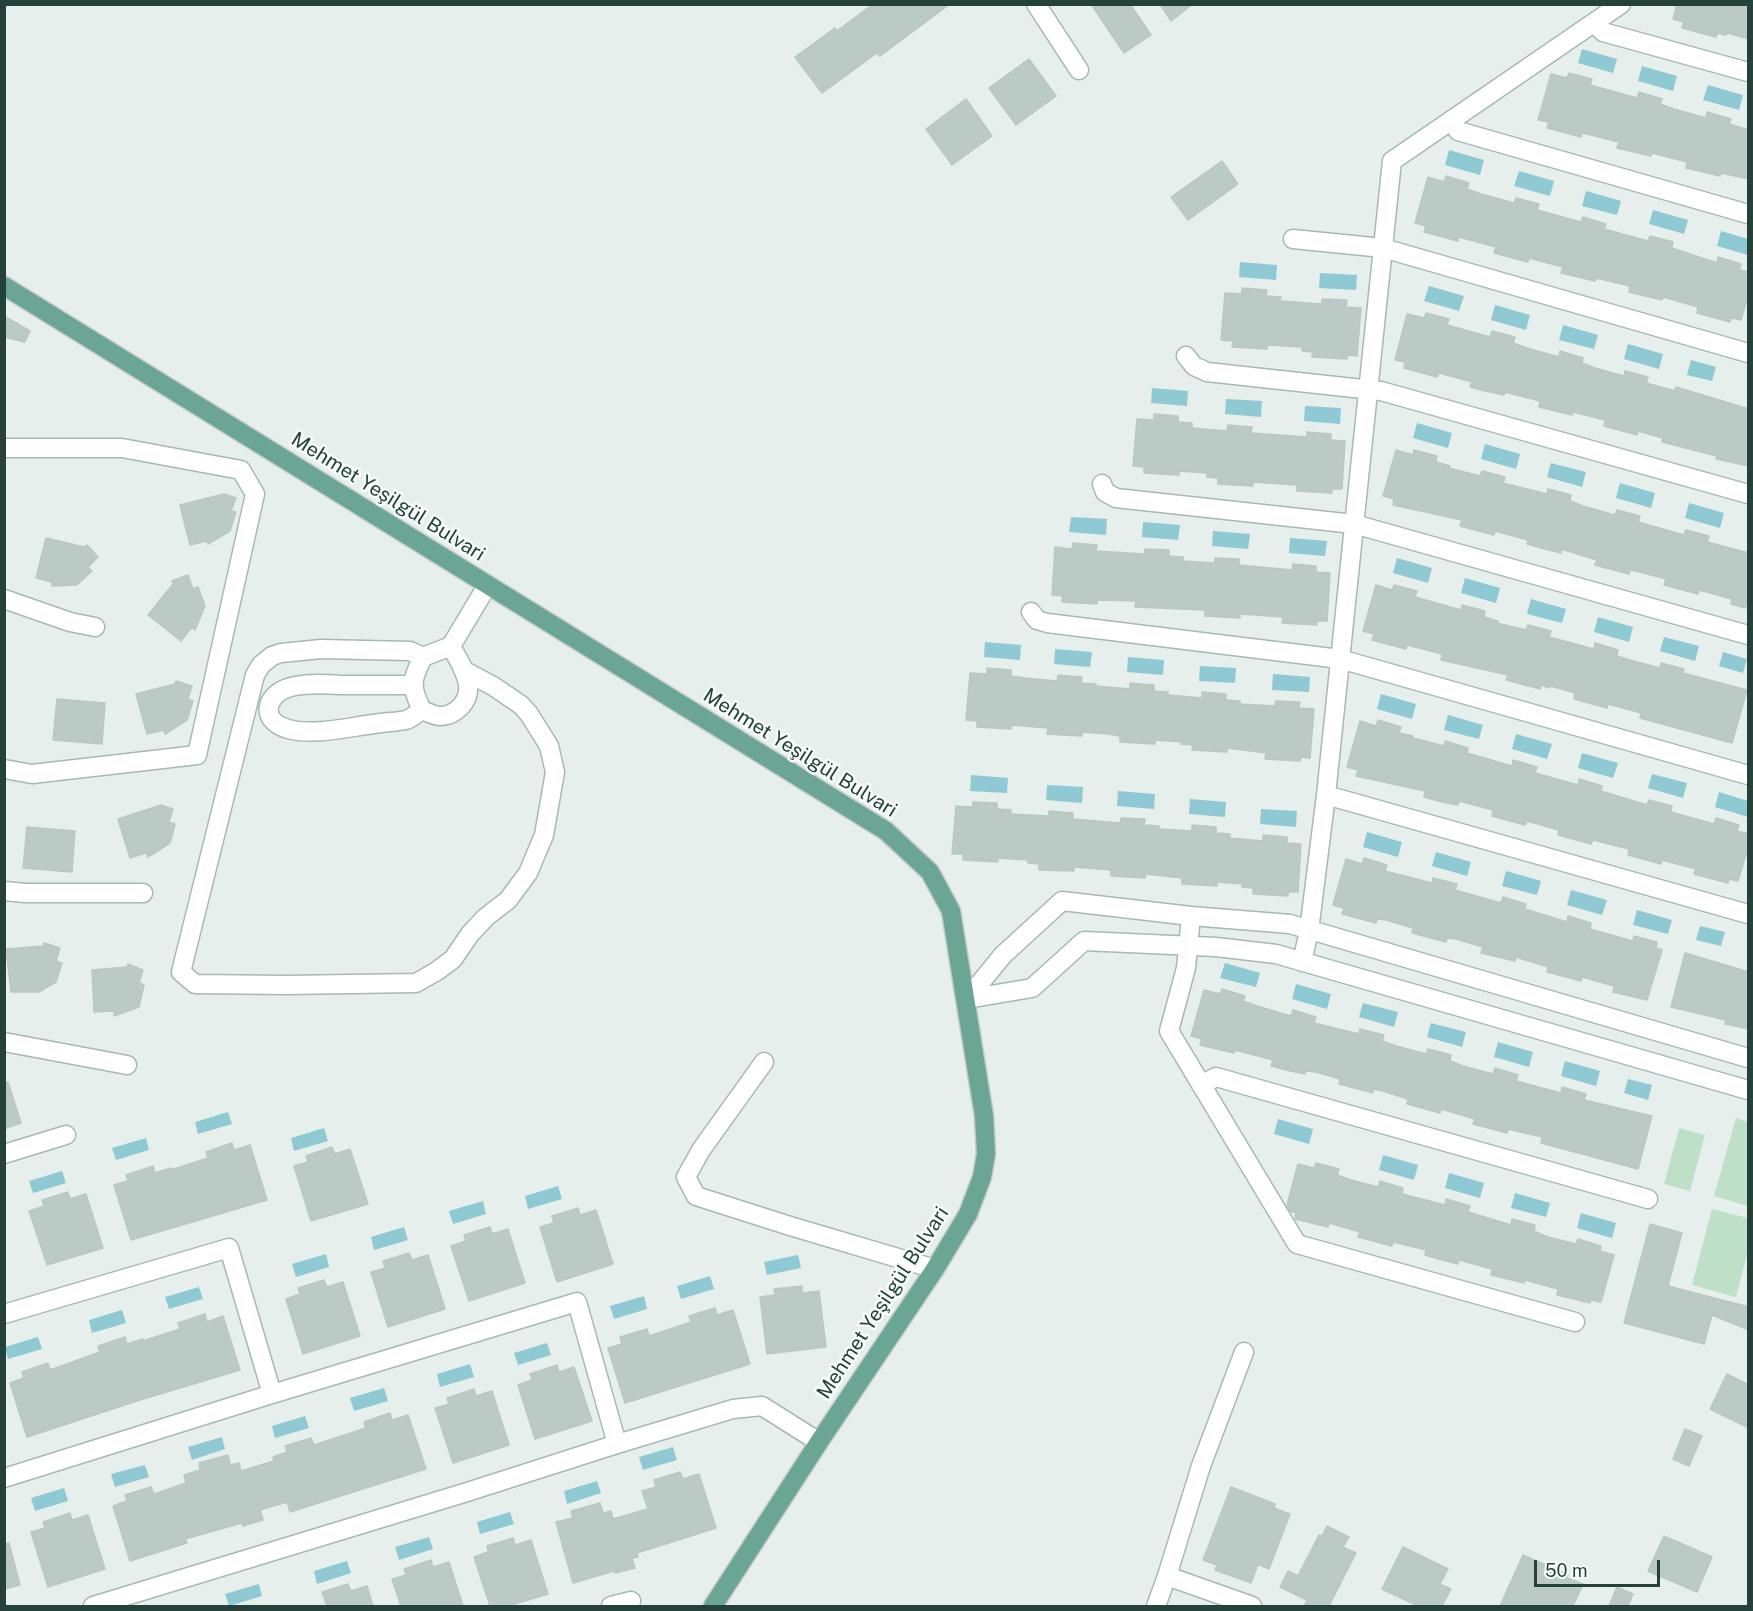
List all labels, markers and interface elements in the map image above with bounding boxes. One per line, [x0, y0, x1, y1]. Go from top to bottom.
street label: Mehmet Yeşilgül Bulvari [287, 427, 489, 567]
street label: Mehmet Yeşilgül Bulvari [699, 683, 901, 823]
street label: Mehmet Yeşilgül Bulvari [812, 1202, 954, 1404]
scale bar [1537, 1548, 1663, 1586]
text: 50 m [1545, 1560, 1588, 1581]

